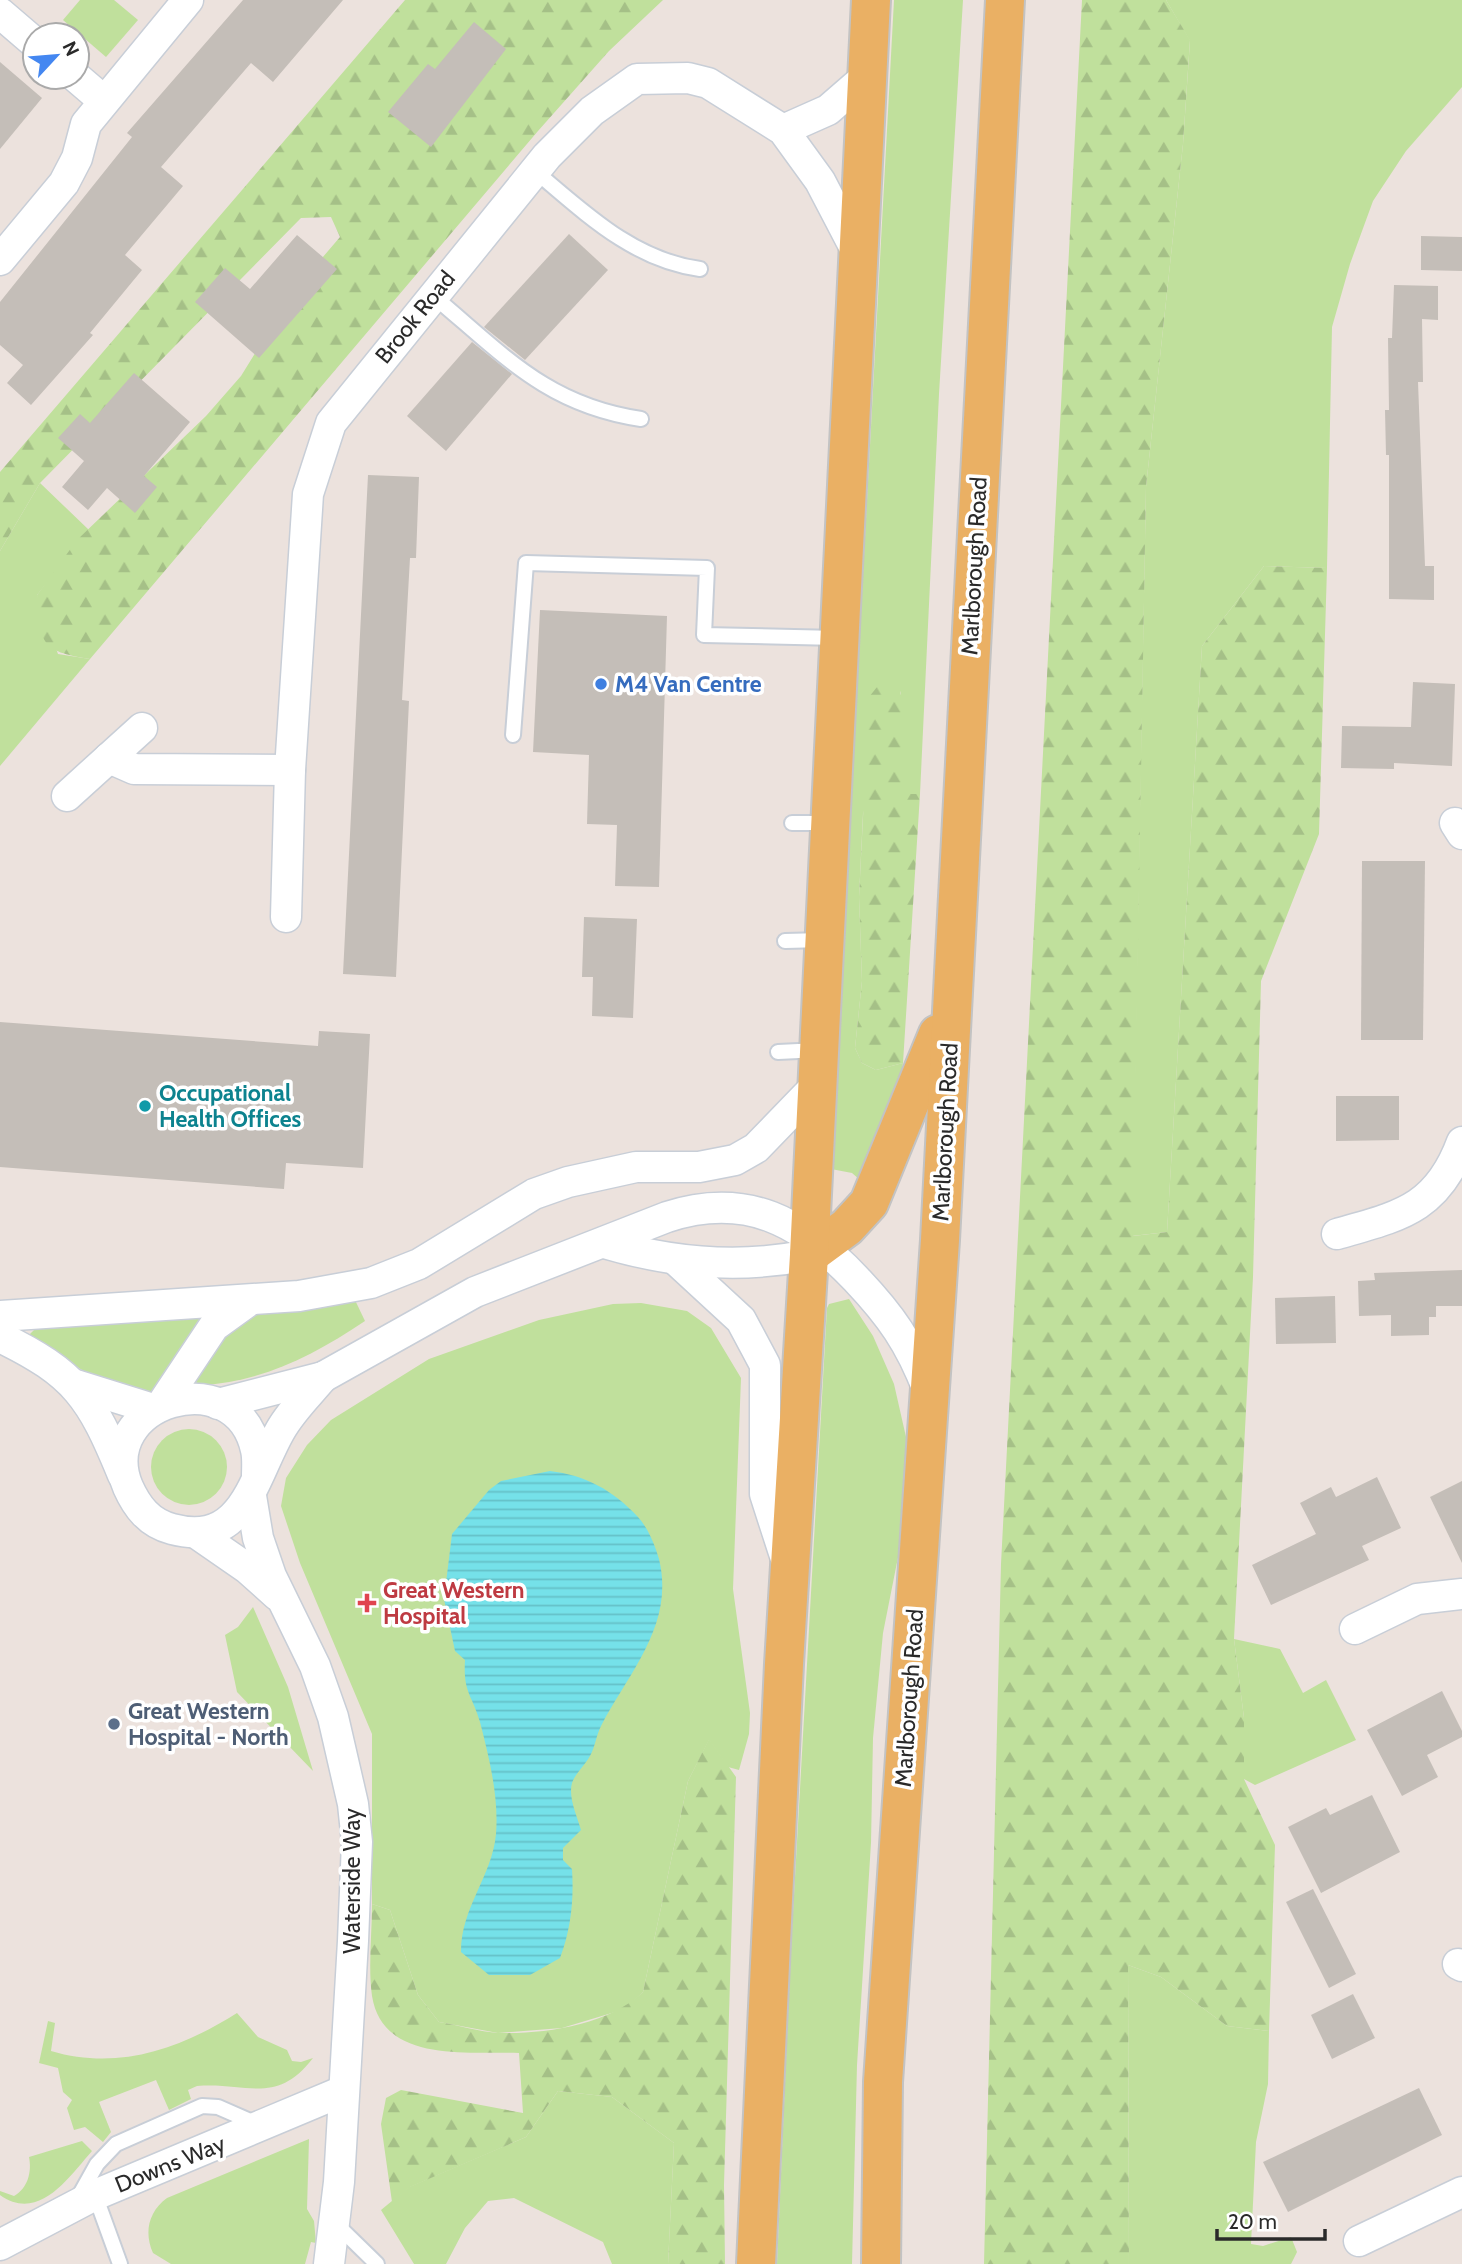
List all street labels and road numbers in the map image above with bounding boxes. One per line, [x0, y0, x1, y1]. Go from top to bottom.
street label: Brook Road [369, 265, 461, 369]
street label: Marlborough Road [955, 476, 993, 656]
street label: Marlborough Road [926, 1042, 964, 1222]
street label: Marlborough Road [889, 1608, 929, 1788]
street label: Waterside Way [338, 1808, 366, 1954]
street label: Downs Way [111, 2129, 230, 2199]

